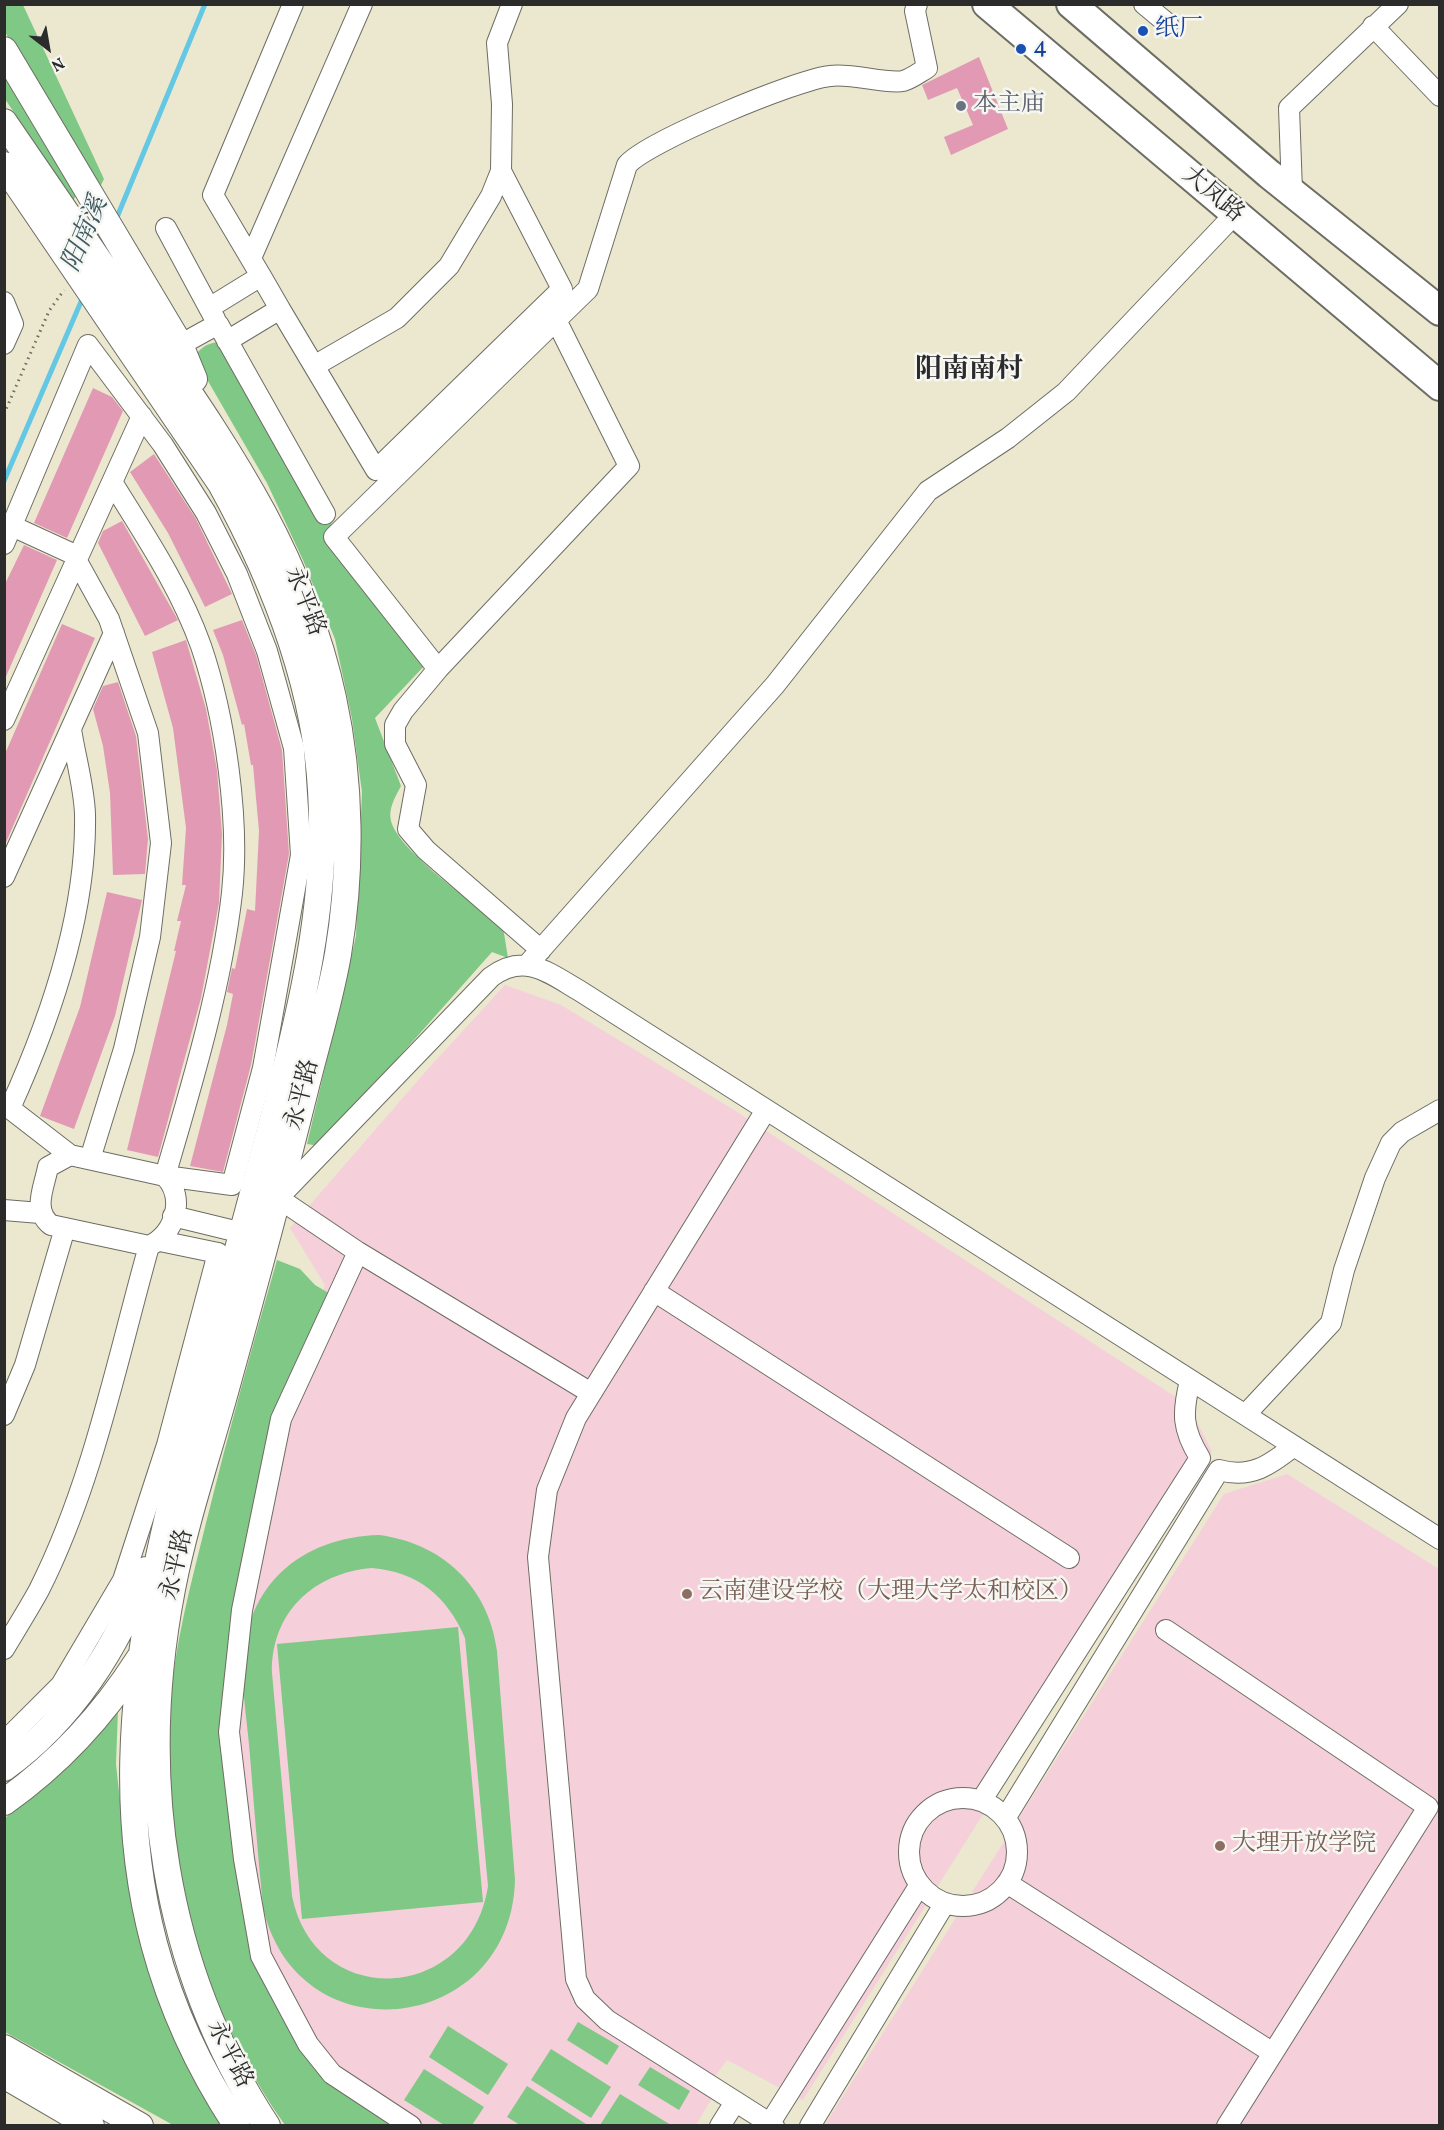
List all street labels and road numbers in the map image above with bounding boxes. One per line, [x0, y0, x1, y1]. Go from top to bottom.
street label: 大凤路 [1175, 162, 1249, 230]
street label: 永平路 [277, 563, 329, 641]
street label: 永平路 [281, 1057, 327, 1133]
street label: 永平路 [157, 1527, 201, 1603]
street label: 永平路 [199, 2016, 257, 2094]

